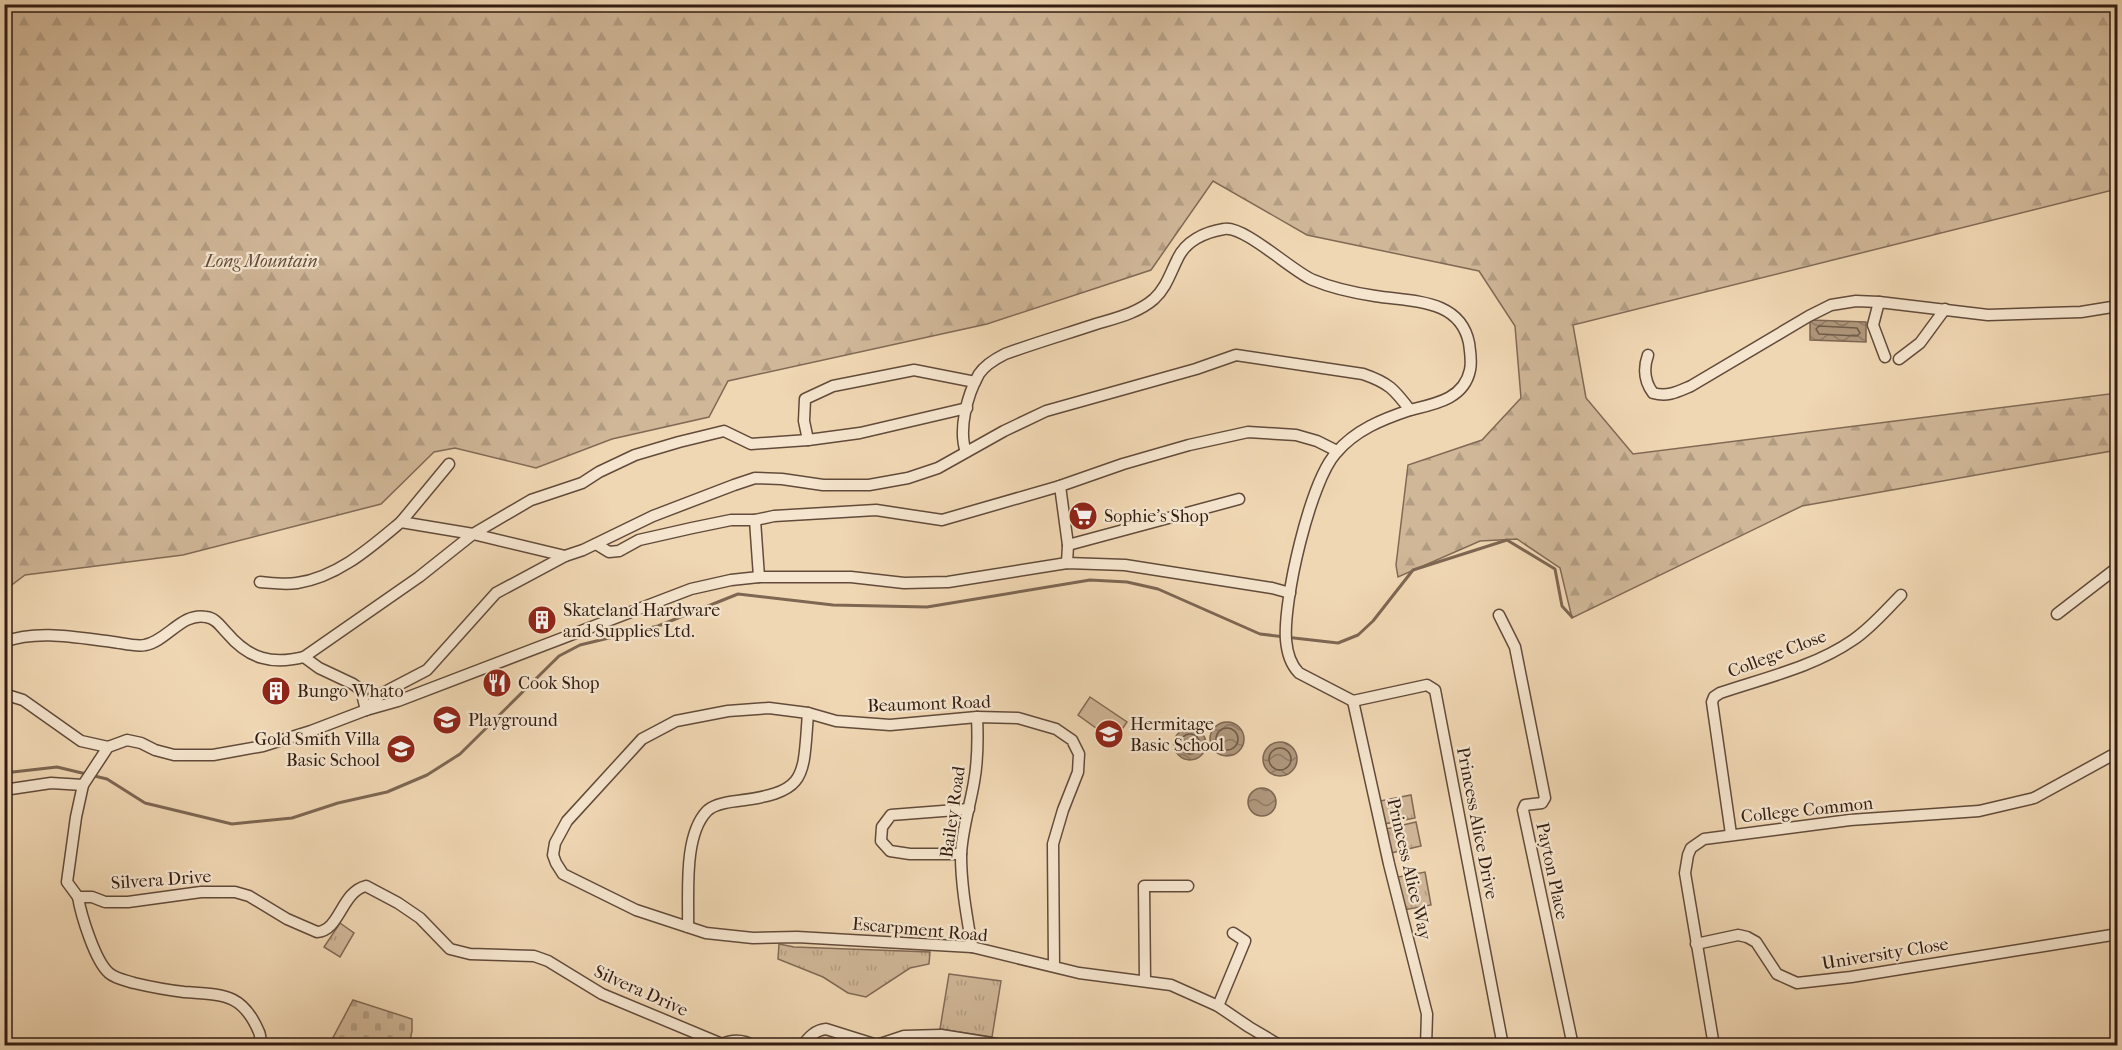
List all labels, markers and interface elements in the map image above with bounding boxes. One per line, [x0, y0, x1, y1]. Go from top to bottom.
park label: Long Mountain [202, 251, 318, 272]
supermarket icon: Sophie's Shop [1067, 500, 1099, 532]
place label: Sophie's Shop [1104, 506, 1209, 527]
place label: Skateland Hardware and Supplies Ltd. [563, 600, 720, 642]
building icon: Skateland Hardware and Supplies Ltd. [526, 604, 558, 636]
street label: College Close [1725, 626, 1829, 682]
restaurant icon: Cook Shop [481, 667, 513, 699]
place label: Cook Shop [518, 673, 600, 694]
building icon: Bungo Whato [260, 675, 292, 707]
place label: Bungo Whato [297, 681, 404, 702]
street label: Beaumont Road [867, 691, 991, 717]
school or university icon: Playground [431, 704, 463, 736]
place label: Playground [468, 710, 558, 731]
place label: Hermitage Basic School [1130, 714, 1224, 756]
school or university icon: Hermitage Basic School [1093, 718, 1125, 750]
place label: Gold Smith Villa Basic School [255, 729, 381, 771]
school or university icon: Gold Smith Villa Basic School [385, 733, 417, 765]
street label: Princess Alice Drive [1452, 745, 1502, 901]
street label: Bailey Road [936, 765, 970, 859]
street label: College Common [1740, 793, 1875, 827]
street label: Princess Alice Way [1382, 796, 1436, 943]
street label: Payton Place [1531, 820, 1573, 922]
street label: Silvera Drive [110, 866, 212, 894]
street label: Escarpment Road [851, 914, 989, 946]
street label: University Close [1820, 934, 1950, 974]
street label: Silvera Drive [591, 961, 691, 1021]

